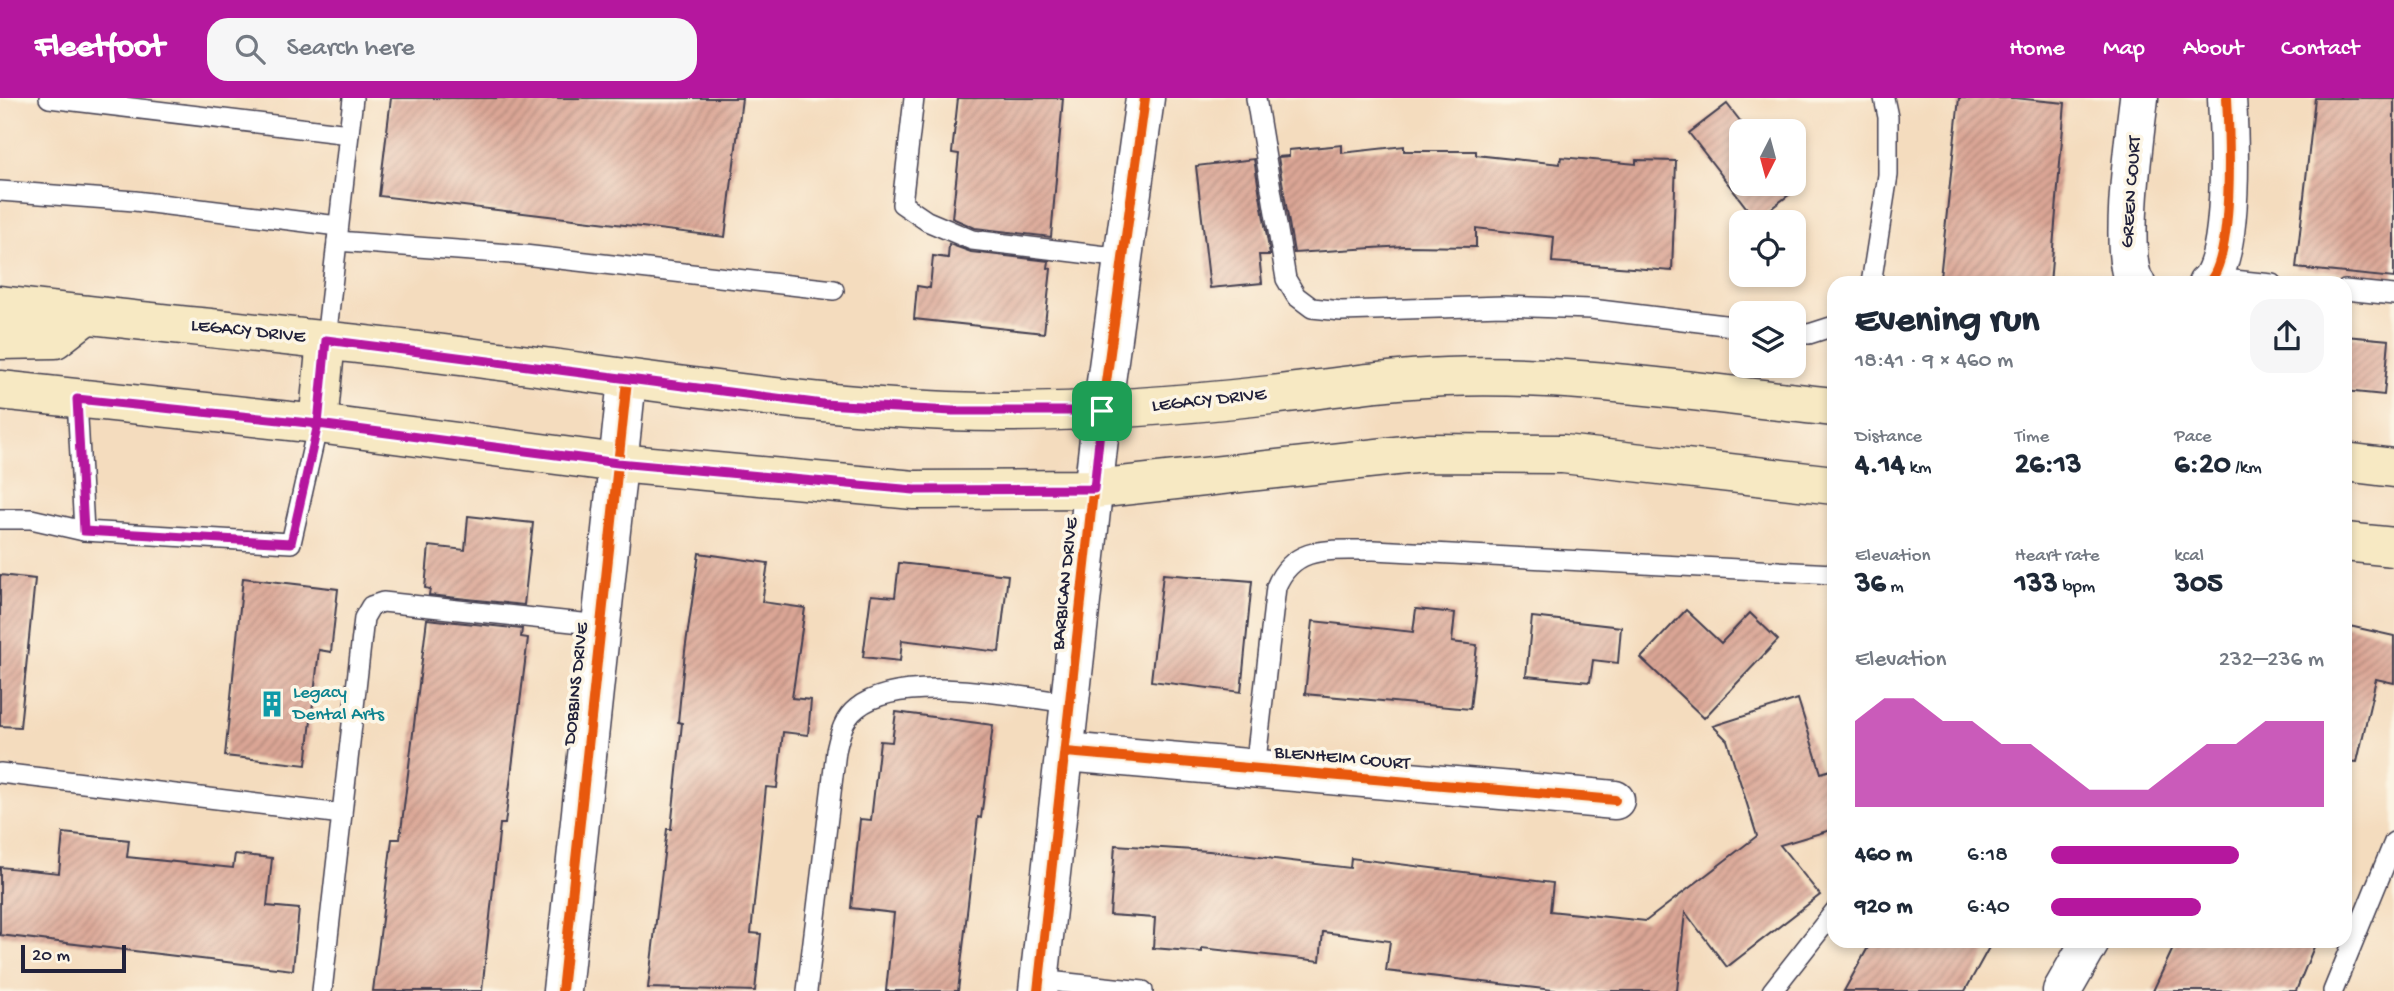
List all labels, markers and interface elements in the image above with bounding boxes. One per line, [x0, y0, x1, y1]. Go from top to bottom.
search box [207, 18, 697, 81]
text: Fleetfoot [35, 30, 165, 68]
icon: search [231, 30, 269, 68]
text: Search here [287, 34, 415, 65]
text: Home [2009, 35, 2065, 64]
text: Map [2103, 35, 2145, 64]
text: About [2183, 35, 2243, 64]
text: Contact [2281, 35, 2359, 64]
north arrow [1729, 119, 1806, 196]
map controls [1729, 119, 1806, 378]
street label: GREEN COURT [2117, 134, 2147, 249]
button: locate [1729, 210, 1806, 287]
button: share [2250, 299, 2324, 373]
text: Evening run [1855, 300, 2039, 344]
button: layers [1729, 301, 1806, 378]
street label: LEGACY DRIVE [190, 315, 307, 350]
text: 18:41 · 9 × 460 m [1855, 348, 2013, 375]
pin [1072, 381, 1132, 441]
street label: LEGACY DRIVE [1151, 383, 1268, 418]
icon: arrive [1083, 392, 1121, 430]
text: Distance [1855, 426, 1922, 449]
text: Time [2015, 426, 2049, 449]
text: Pace [2174, 426, 2212, 449]
text: 4.14 [1855, 449, 1905, 484]
text: 26:13 [2015, 449, 2082, 484]
text: 6:20 [2174, 449, 2231, 484]
text: km [1905, 457, 1931, 480]
text: /km [2231, 457, 2262, 480]
street label: BARBICAN DRIVE [1048, 516, 1085, 652]
text: Elevation [1855, 545, 1931, 568]
text: Heart rate [2015, 545, 2100, 568]
text: kcal [2174, 545, 2204, 568]
text: 36 [1855, 568, 1886, 603]
text: 133 [2015, 568, 2058, 603]
text: 305 [2174, 568, 2223, 603]
text: m [1886, 576, 1904, 599]
text: bpm [2058, 576, 2095, 599]
street label: DOBBINS DRIVE [559, 621, 595, 748]
text: Elevation [1855, 647, 1946, 674]
text: 232–236 m [2219, 647, 2324, 674]
place label: Legacy Dental Arts [291, 682, 385, 727]
building icon: Legacy Dental Arts [257, 689, 287, 719]
street label: BLENHEIM COURT [1272, 742, 1411, 776]
text: 460 m [1855, 842, 1912, 869]
text: 6:18 [1967, 842, 2008, 869]
text: 920 m [1855, 894, 1913, 921]
text: 6:40 [1967, 894, 2010, 921]
scale bar [21, 942, 126, 974]
text: 20 m [32, 945, 70, 968]

